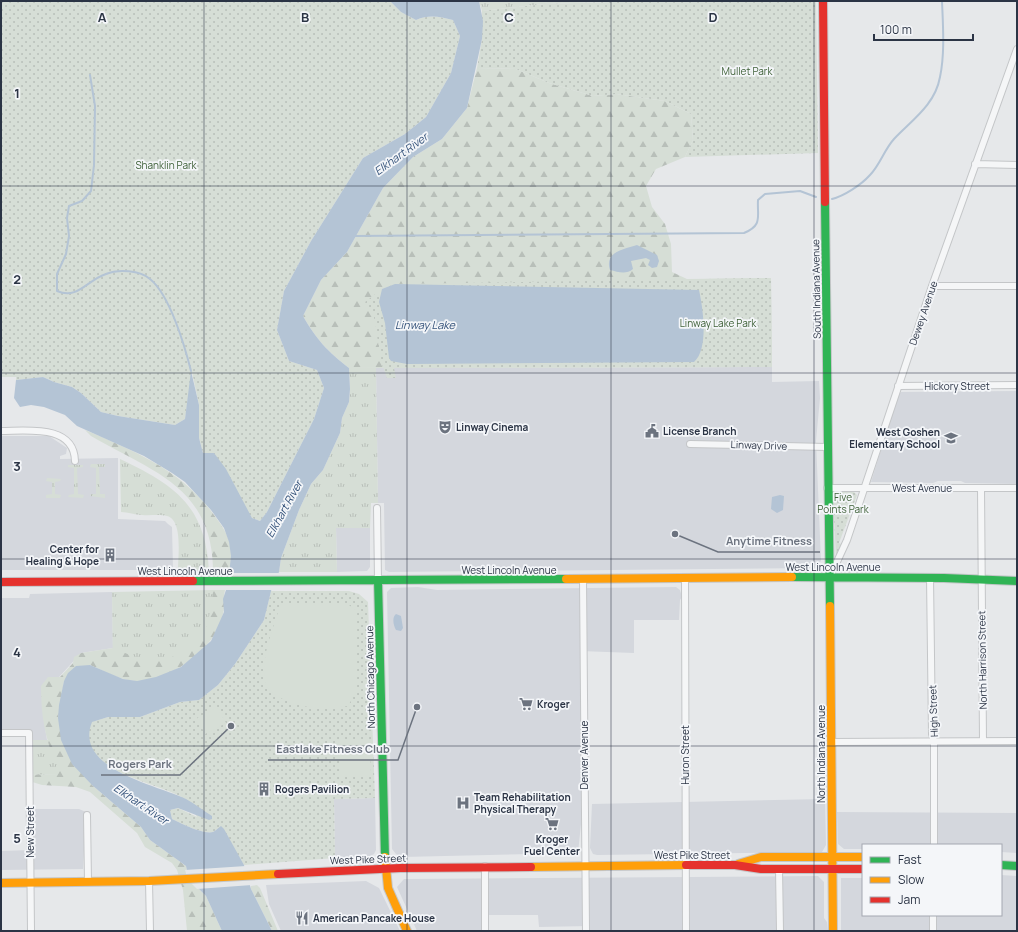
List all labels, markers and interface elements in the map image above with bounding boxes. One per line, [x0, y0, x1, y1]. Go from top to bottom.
text: A [98, 8, 107, 26]
text: B [301, 8, 309, 26]
text: C [504, 8, 514, 26]
text: D [708, 8, 718, 26]
scale bar [874, 16, 973, 42]
text: 100 m [880, 21, 912, 38]
park label: Mullet Park [722, 64, 773, 78]
text: 1 [14, 84, 20, 102]
water label: Elkhart River [371, 128, 432, 178]
park label: Shanklin Park [135, 158, 198, 172]
street label: South Indiana Avenue [808, 239, 824, 339]
text: 2 [13, 270, 21, 288]
street label: Dewey Avenue [905, 279, 941, 347]
park label: Linway Lake Park [680, 316, 757, 330]
water label: Linway Lake [395, 317, 456, 332]
street label: Hickory Street [924, 379, 990, 393]
theatre icon: Linway Cinema [437, 419, 453, 435]
place label: Linway Cinema [456, 420, 528, 434]
public building icon: License Branch [644, 423, 660, 439]
place label: License Branch [663, 424, 736, 438]
place label: West Goshen Elementary School [849, 425, 940, 451]
school or university icon: West Goshen Elementary School [943, 430, 959, 446]
street label: Linway Drive [730, 437, 788, 453]
text: 3 [13, 457, 21, 475]
water label: Elkhart River [262, 476, 306, 540]
street label: West Avenue [892, 481, 952, 495]
park label: Five Points Park [817, 490, 870, 516]
callout: Anytime Fitness [718, 529, 820, 552]
text: Anytime Fitness [726, 533, 812, 548]
place label: Center for Healing & Hope [26, 542, 99, 568]
building icon: Center for Healing & Hope [102, 547, 118, 563]
street label: West Lincoln Avenue [785, 560, 881, 574]
street label: West Lincoln Avenue [461, 563, 557, 577]
street label: West Lincoln Avenue [137, 564, 233, 578]
street label: North Harrison Street [974, 611, 990, 709]
street label: North Chicago Avenue [362, 625, 378, 729]
text: 4 [13, 643, 21, 661]
street label: High Street [925, 685, 941, 737]
supermarket icon: Kroger [518, 696, 534, 712]
place label: Kroger [537, 697, 570, 711]
street label: North Indiana Avenue [814, 705, 828, 803]
street label: Denver Avenue [577, 720, 591, 789]
street label: Huron Street [678, 725, 692, 785]
callout: Eastlake Fitness Club [268, 737, 398, 760]
text: Eastlake Fitness Club [276, 741, 390, 756]
callout: Rogers Park [101, 752, 180, 775]
text: Rogers Park [108, 756, 173, 771]
water label: Elkhart River [111, 780, 173, 828]
building icon: Rogers Pavilion [256, 781, 272, 797]
place label: Rogers Pavilion [275, 782, 349, 796]
place label: Team Rehabilitation Physical Therapy [474, 790, 571, 816]
hospital icon: Team Rehabilitation Physical Therapy [455, 795, 471, 811]
street label: New Street [23, 806, 37, 858]
supermarket icon: Kroger Fuel Center [544, 816, 560, 832]
text: 5 [13, 829, 21, 847]
place label: Kroger Fuel Center [524, 832, 580, 858]
legend [862, 844, 1002, 916]
street label: West Pike Street [654, 848, 730, 862]
street label: West Pike Street [330, 851, 406, 867]
text: Fast [898, 851, 922, 868]
text: Slow [898, 871, 924, 888]
text: Jam [898, 891, 920, 908]
restaurant icon: American Pancake House [294, 910, 310, 926]
place label: American Pancake House [313, 911, 435, 925]

